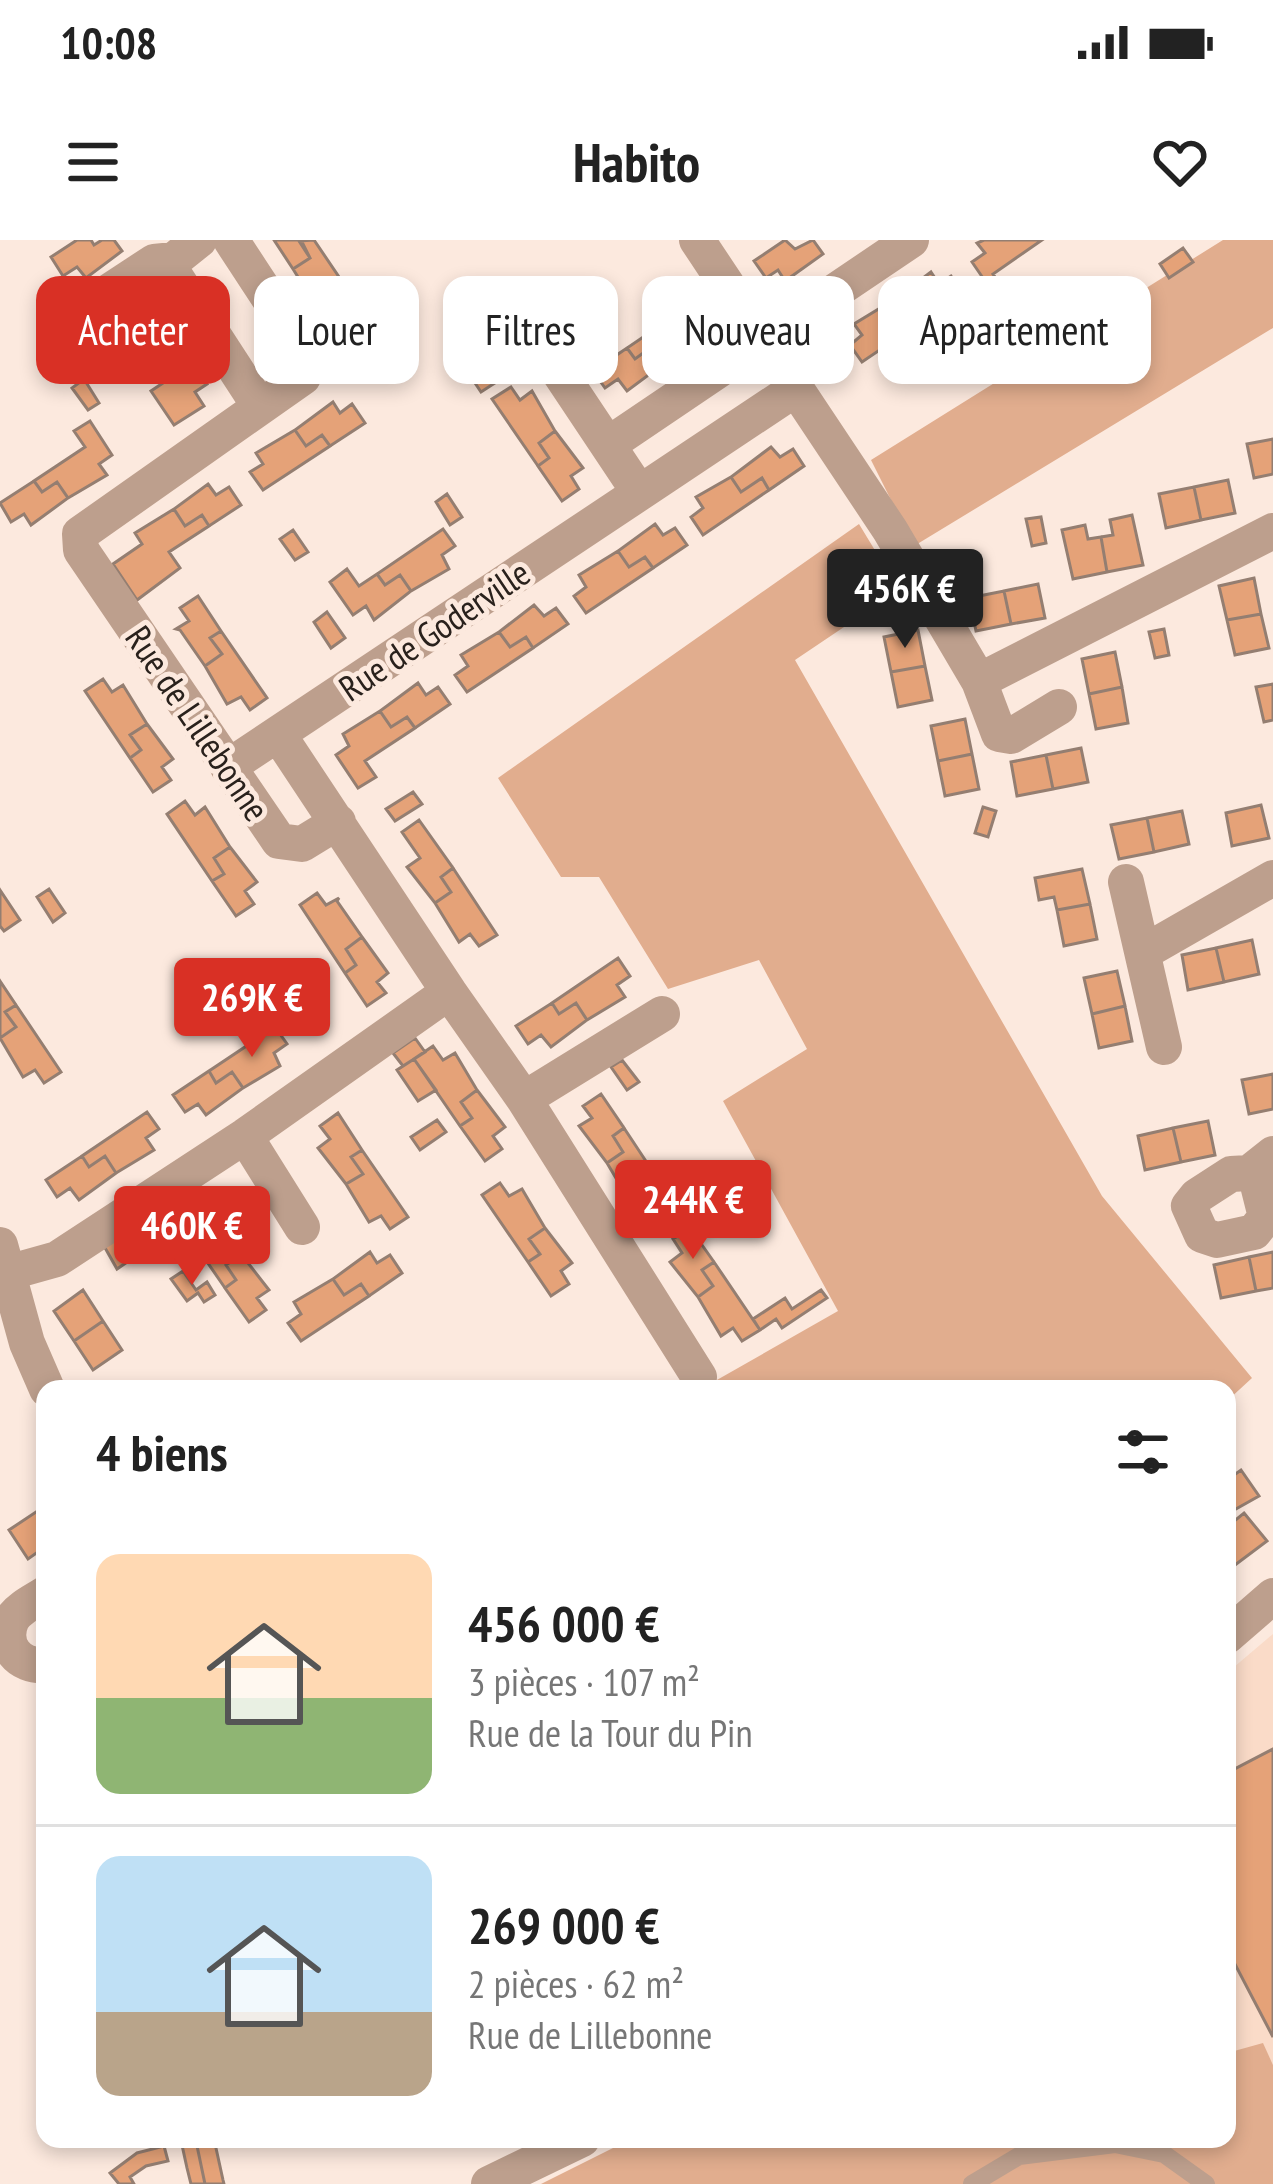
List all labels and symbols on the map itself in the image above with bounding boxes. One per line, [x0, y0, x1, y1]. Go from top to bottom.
street label: Rue de Goderville [329, 549, 539, 711]
pin: 456K € [807, 549, 1003, 651]
street label: Rue de Lillebonne [115, 616, 281, 830]
pin: 269K € [154, 958, 350, 1060]
pin: 244K € [595, 1160, 791, 1262]
pin: 460K € [94, 1186, 290, 1288]

